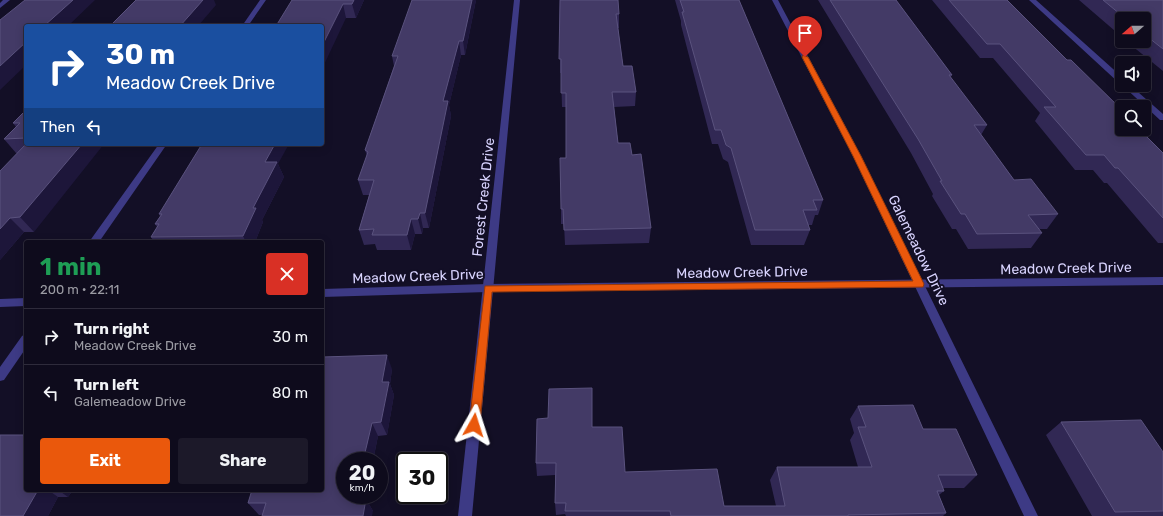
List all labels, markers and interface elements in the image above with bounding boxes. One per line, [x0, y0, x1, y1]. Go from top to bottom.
north arrow [1115, 12, 1151, 48]
map controls [1115, 12, 1151, 136]
pin [788, 16, 822, 57]
icon: arrive [794, 22, 816, 44]
text: 30 m [106, 38, 175, 71]
icon: right [40, 40, 92, 92]
button: sound [1115, 56, 1151, 92]
text: Meadow Creek Drive [106, 72, 275, 94]
button: search [1115, 100, 1151, 136]
icon: left [83, 116, 105, 138]
text: Then [40, 118, 75, 136]
street label: Forest Creek Drive [469, 137, 498, 257]
street label: Galemeadow Drive [884, 192, 953, 308]
text: 1 min [40, 253, 101, 281]
button: close [266, 253, 308, 295]
street label: Meadow Creek Drive [1000, 259, 1132, 278]
street label: Meadow Creek Drive [676, 263, 808, 282]
street label: Meadow Creek Drive [352, 266, 484, 287]
text: 200 m · 22:11 [40, 282, 119, 297]
text: Turn right [74, 320, 149, 338]
icon: right [40, 326, 62, 348]
text: 30 m [272, 328, 308, 346]
text: Meadow Creek Drive [74, 338, 196, 353]
text: Turn left [74, 376, 139, 394]
icon: left [40, 382, 62, 404]
text: 80 m [272, 384, 308, 402]
text: Galemeadow Drive [74, 394, 186, 409]
position arrow [453, 404, 495, 446]
button: Exit [40, 438, 170, 484]
button: Share [178, 438, 308, 484]
speed limit sign: 30 [396, 452, 448, 504]
text: 20 [349, 461, 375, 485]
text: km/h [350, 482, 374, 494]

